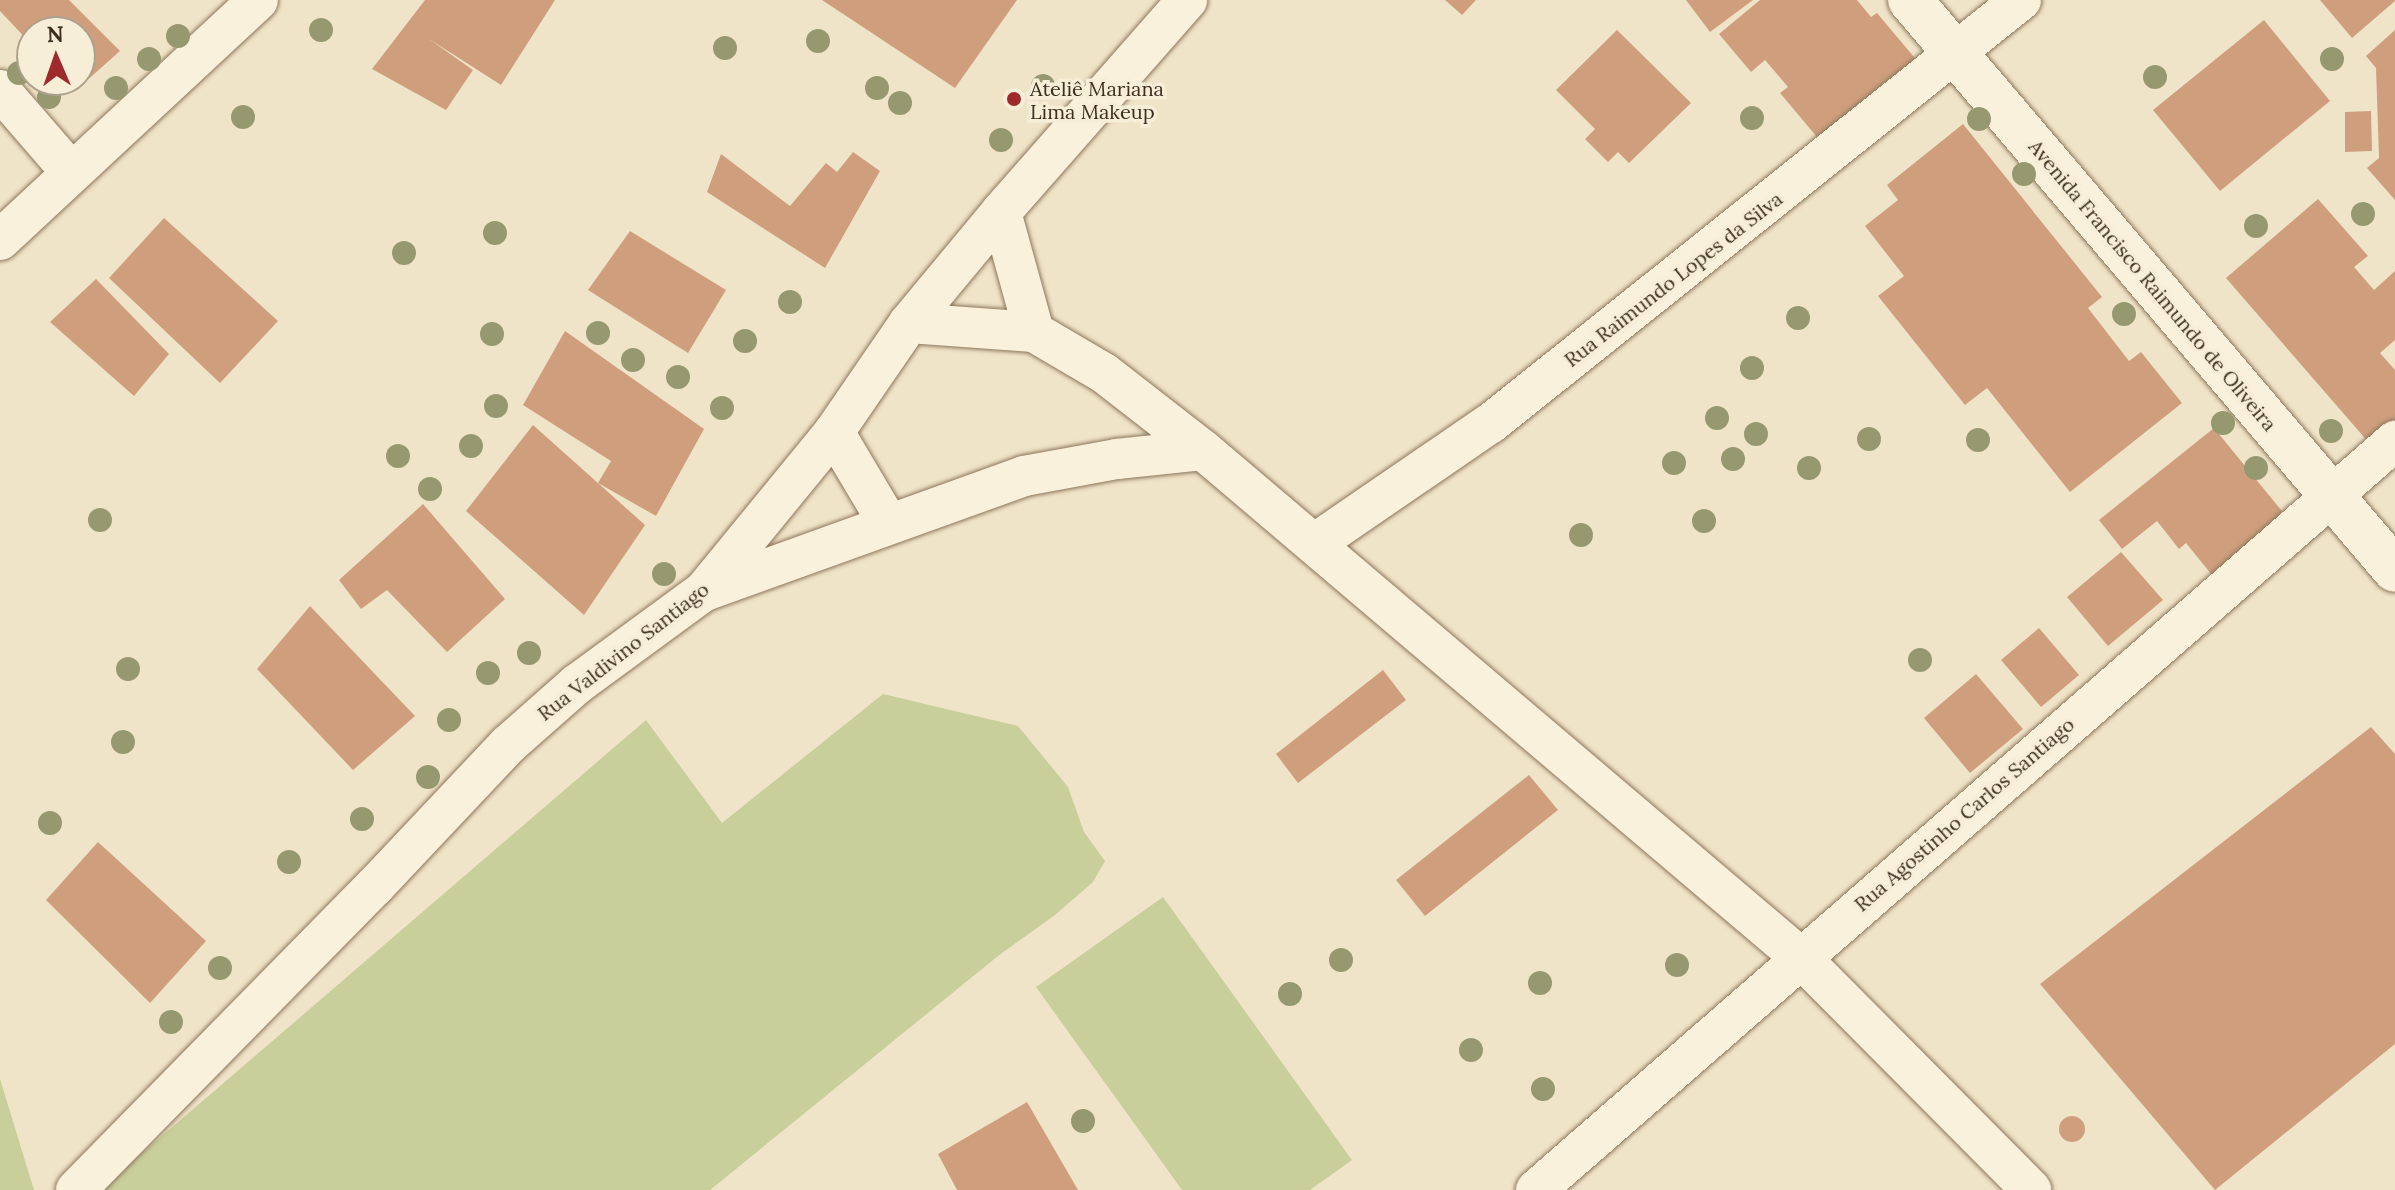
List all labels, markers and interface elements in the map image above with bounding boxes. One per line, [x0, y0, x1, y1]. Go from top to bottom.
north arrow [16, 16, 96, 96]
text: N [46, 20, 64, 48]
place label: Ateliê Mariana Lima Makeup [1030, 76, 1164, 123]
marker: Ateliê Mariana Lima Makeup [1005, 90, 1023, 108]
street label: Avenida Francisco Raimundo de Oliveira [2024, 135, 2282, 435]
street label: Rua Raimundo Lopes da Silva [1559, 186, 1787, 372]
street label: Rua Valdivino Santiago [533, 577, 713, 725]
street label: Rua Agostinho Carlos Santiago [1849, 712, 2079, 916]

